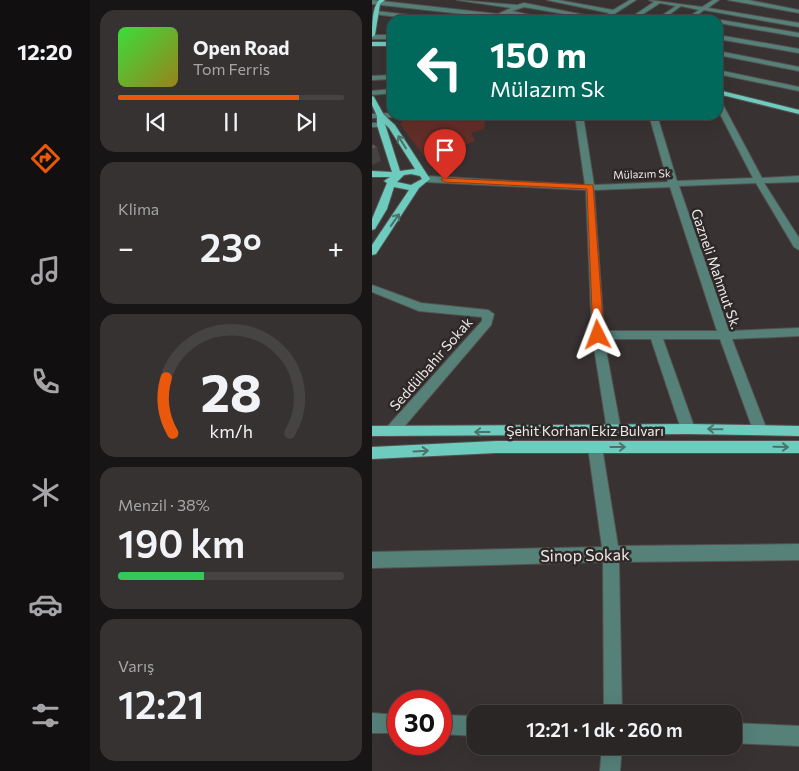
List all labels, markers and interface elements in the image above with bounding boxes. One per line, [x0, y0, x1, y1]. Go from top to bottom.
text: 150 m [490, 32, 587, 75]
icon: left [407, 35, 472, 100]
text: Open Road [193, 36, 289, 59]
text: 12:20 [17, 38, 73, 65]
text: Tom Ferris [193, 59, 270, 78]
text: Mülazım Sk [490, 75, 605, 102]
icon: previous [142, 108, 170, 136]
icon: pause [217, 108, 245, 136]
icon: next [292, 108, 320, 136]
pin [424, 129, 466, 180]
one-way arrow [397, 136, 407, 150]
icon: arrive [431, 136, 459, 164]
icon: directions [28, 141, 63, 176]
street label: Mülazım Sk [613, 166, 671, 181]
text: Klima [118, 199, 159, 218]
street label: Gazneli Mahmut Sk. [688, 207, 745, 331]
one-way arrow [390, 213, 400, 227]
text: 23° [200, 223, 262, 270]
text: − [118, 230, 134, 264]
text: + [328, 230, 344, 264]
icon: music [28, 253, 63, 288]
position arrow [571, 308, 623, 360]
street label: Seddülbahir Sokak [386, 313, 476, 414]
text: 28 [200, 359, 262, 423]
icon: phone [28, 364, 63, 399]
text: km/h [209, 420, 253, 442]
street label: Şehit Korhan Ekiz Bulvarı [506, 422, 664, 439]
one-way arrow [707, 424, 724, 434]
one-way arrow [475, 427, 491, 437]
one-way arrow [610, 442, 626, 452]
one-way arrow [772, 442, 788, 452]
one-way arrow [412, 446, 428, 455]
icon: climate [28, 475, 63, 510]
text: Menzil · 38% [118, 495, 210, 514]
text: 190 km [118, 519, 245, 566]
street label: Sinop Sokak [540, 544, 630, 565]
icon: car [28, 587, 63, 622]
text: Varış [118, 656, 154, 675]
text: 12:21 [118, 680, 204, 727]
speed limit sign: 30 [387, 690, 452, 755]
icon: filters [28, 698, 63, 733]
text: 12:21 · 1 dk · 260 m [526, 718, 683, 741]

